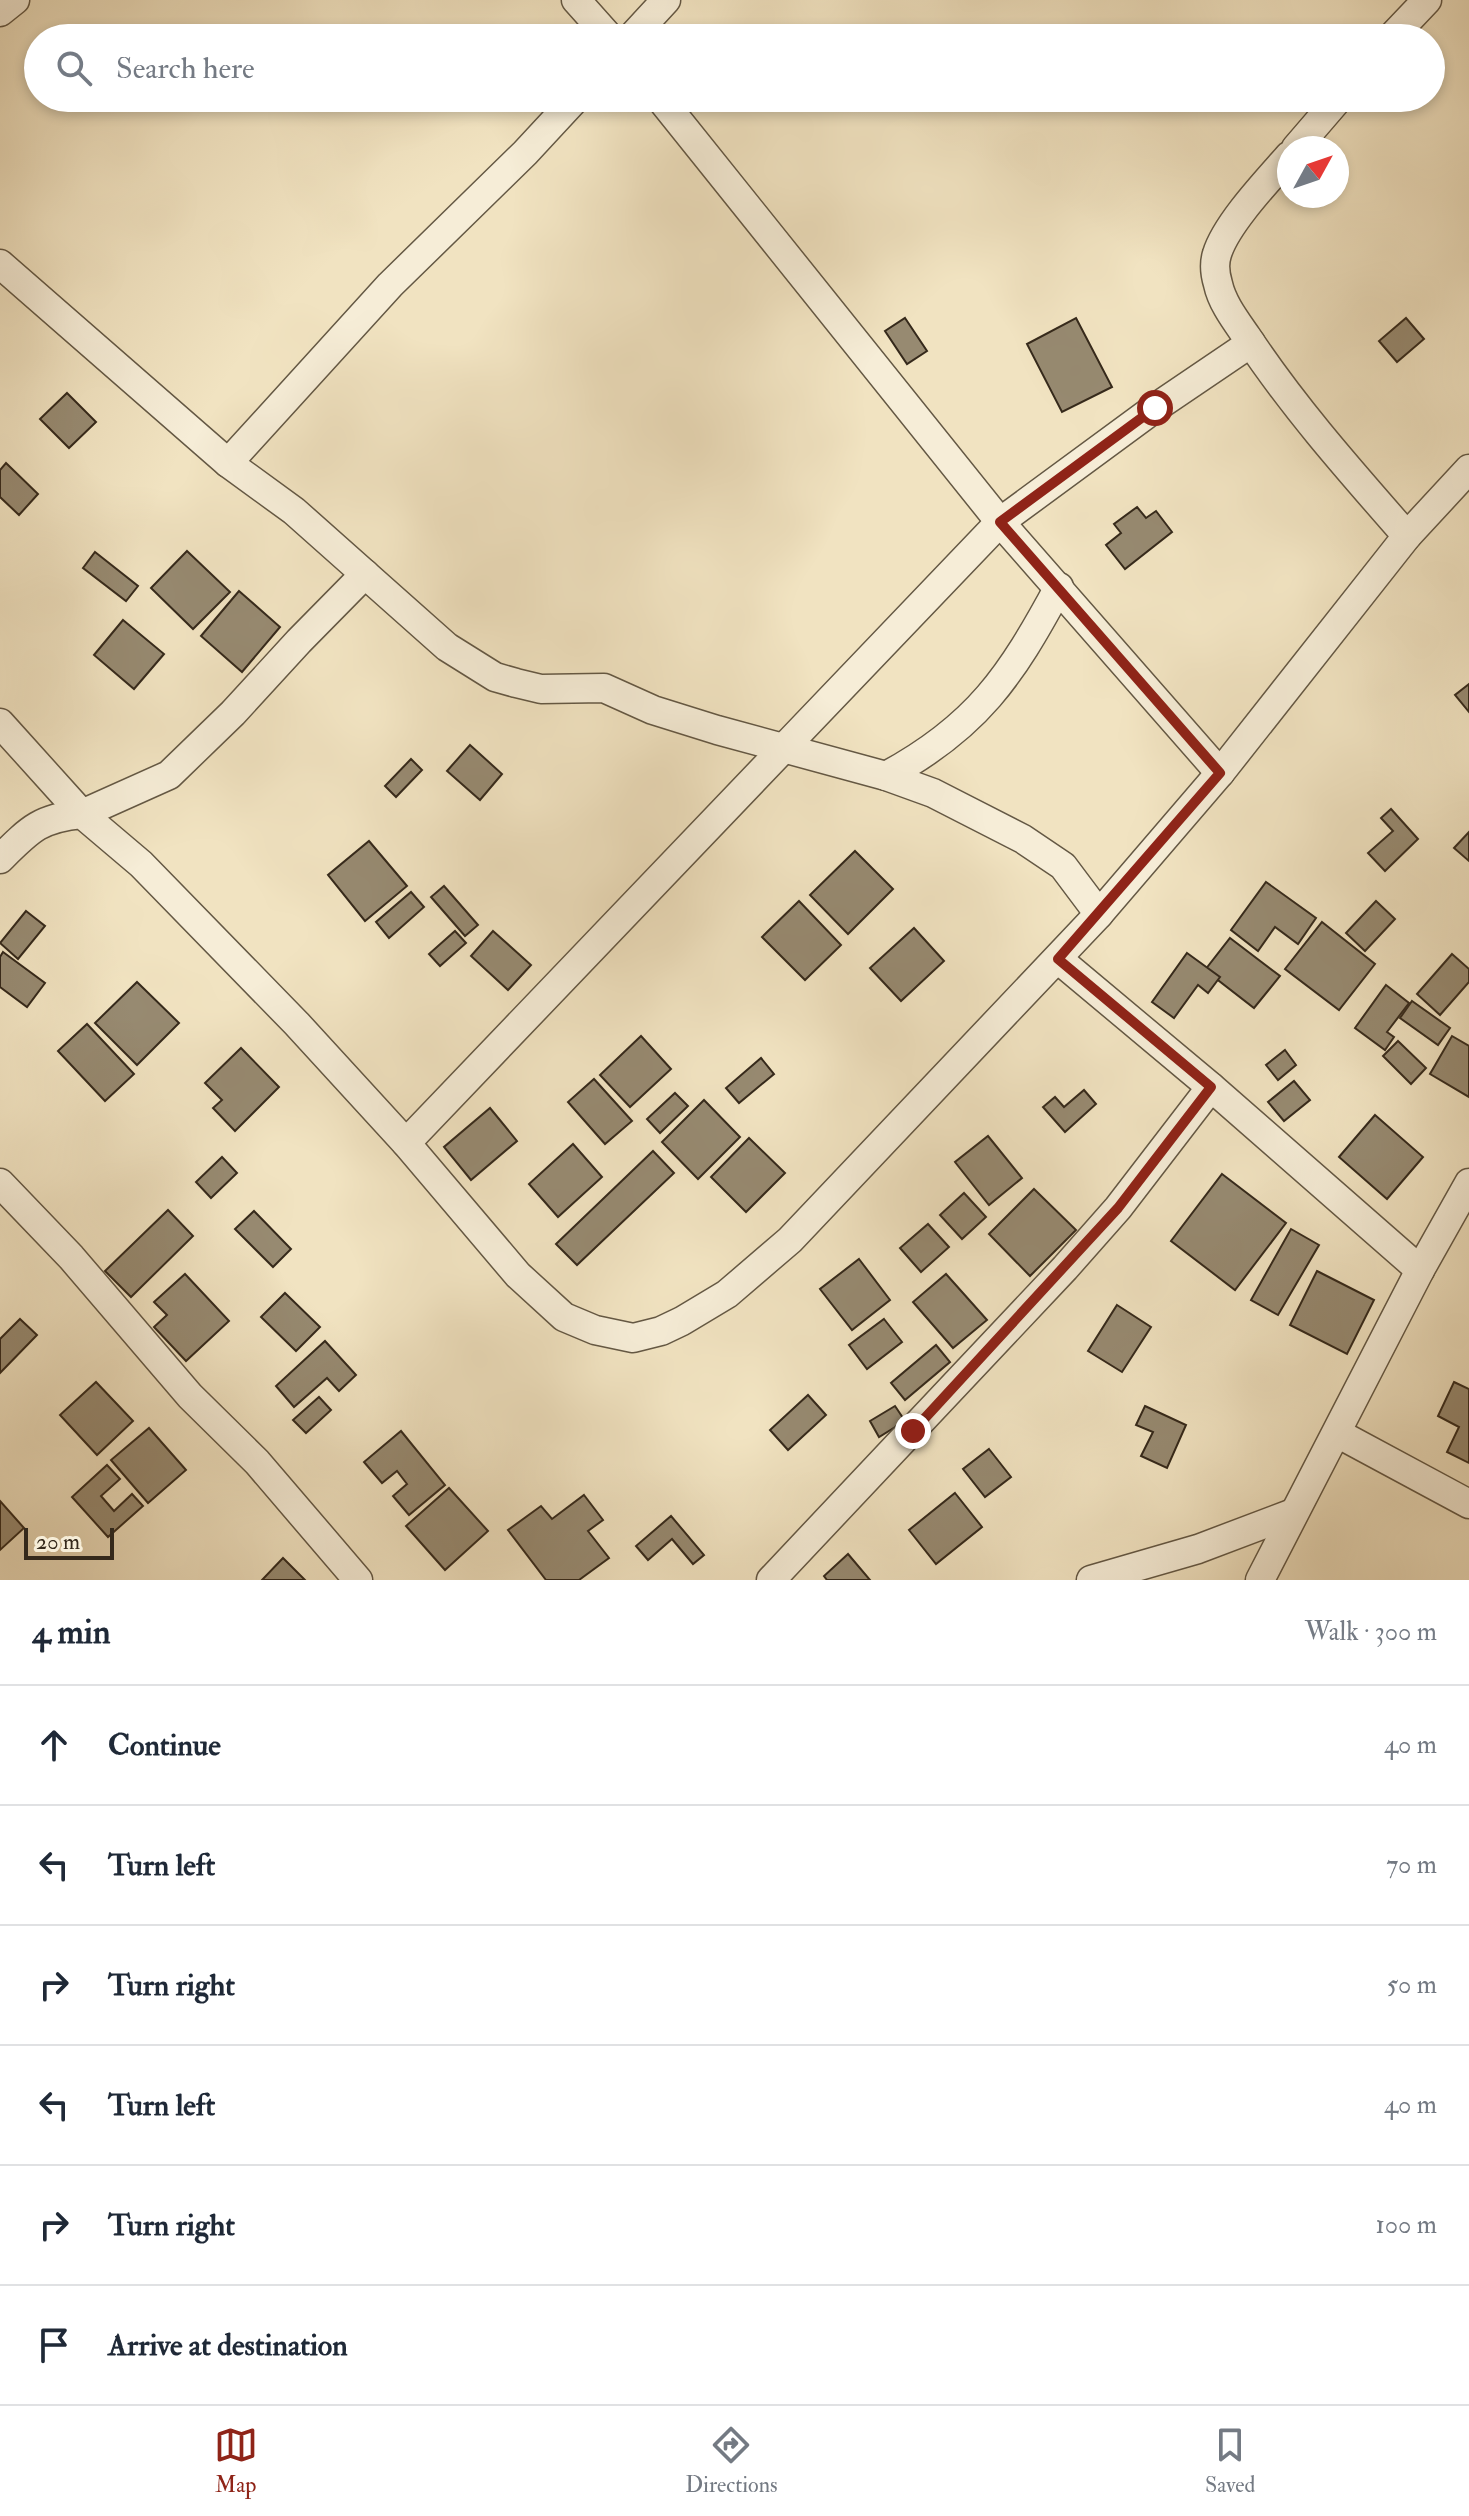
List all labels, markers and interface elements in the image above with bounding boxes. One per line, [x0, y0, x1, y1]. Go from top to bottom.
search box [24, 24, 1445, 112]
icon: search [52, 46, 96, 90]
text: Search here [116, 50, 255, 87]
north arrow [1277, 136, 1349, 208]
route start [1137, 390, 1173, 426]
route end [895, 1413, 931, 1449]
scale bar [24, 1524, 114, 1560]
text: 20 m [36, 1528, 80, 1556]
text: 4 min [32, 1611, 110, 1654]
text: Walk · 300 m [1305, 1616, 1437, 1648]
icon: ahead [32, 1723, 76, 1767]
text: Continue [108, 1727, 221, 1764]
text: 40 m [1384, 1729, 1437, 1761]
icon: left [32, 1843, 76, 1887]
text: Turn left [108, 1847, 215, 1884]
text: 70 m [1386, 1849, 1437, 1881]
icon: right [32, 1963, 76, 2007]
text: Turn right [108, 1967, 235, 2004]
text: 50 m [1387, 1969, 1437, 2001]
icon: left [32, 2083, 76, 2127]
text: Turn left [108, 2087, 215, 2124]
text: 40 m [1384, 2089, 1437, 2121]
icon: right [32, 2203, 76, 2247]
text: Turn right [108, 2207, 235, 2244]
text: 100 m [1376, 2209, 1437, 2241]
icon: arrive [32, 2323, 76, 2367]
text: Arrive at destination [108, 2327, 348, 2364]
tab: Map [214, 2423, 258, 2499]
tab: Directions [685, 2423, 778, 2499]
tab: Saved [1205, 2423, 1255, 2499]

